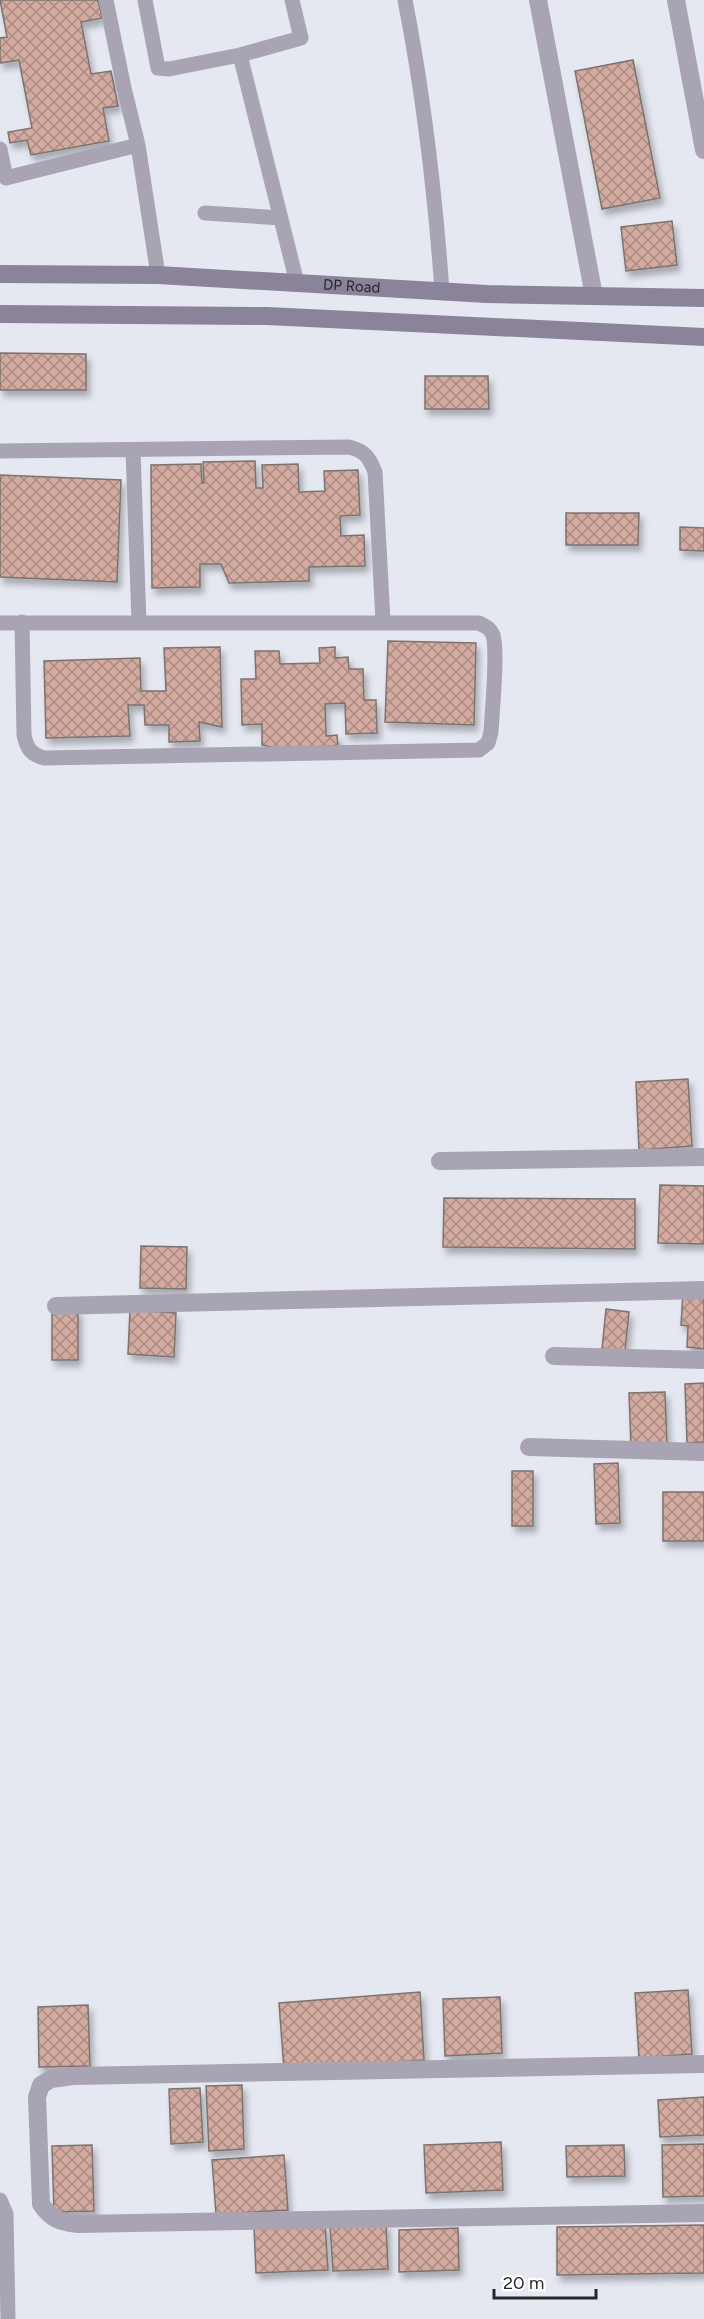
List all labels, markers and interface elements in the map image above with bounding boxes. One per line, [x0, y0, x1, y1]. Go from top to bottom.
street label: DP Road [323, 276, 381, 297]
scale bar [494, 2262, 596, 2300]
text: 20 m [503, 2272, 544, 2294]

